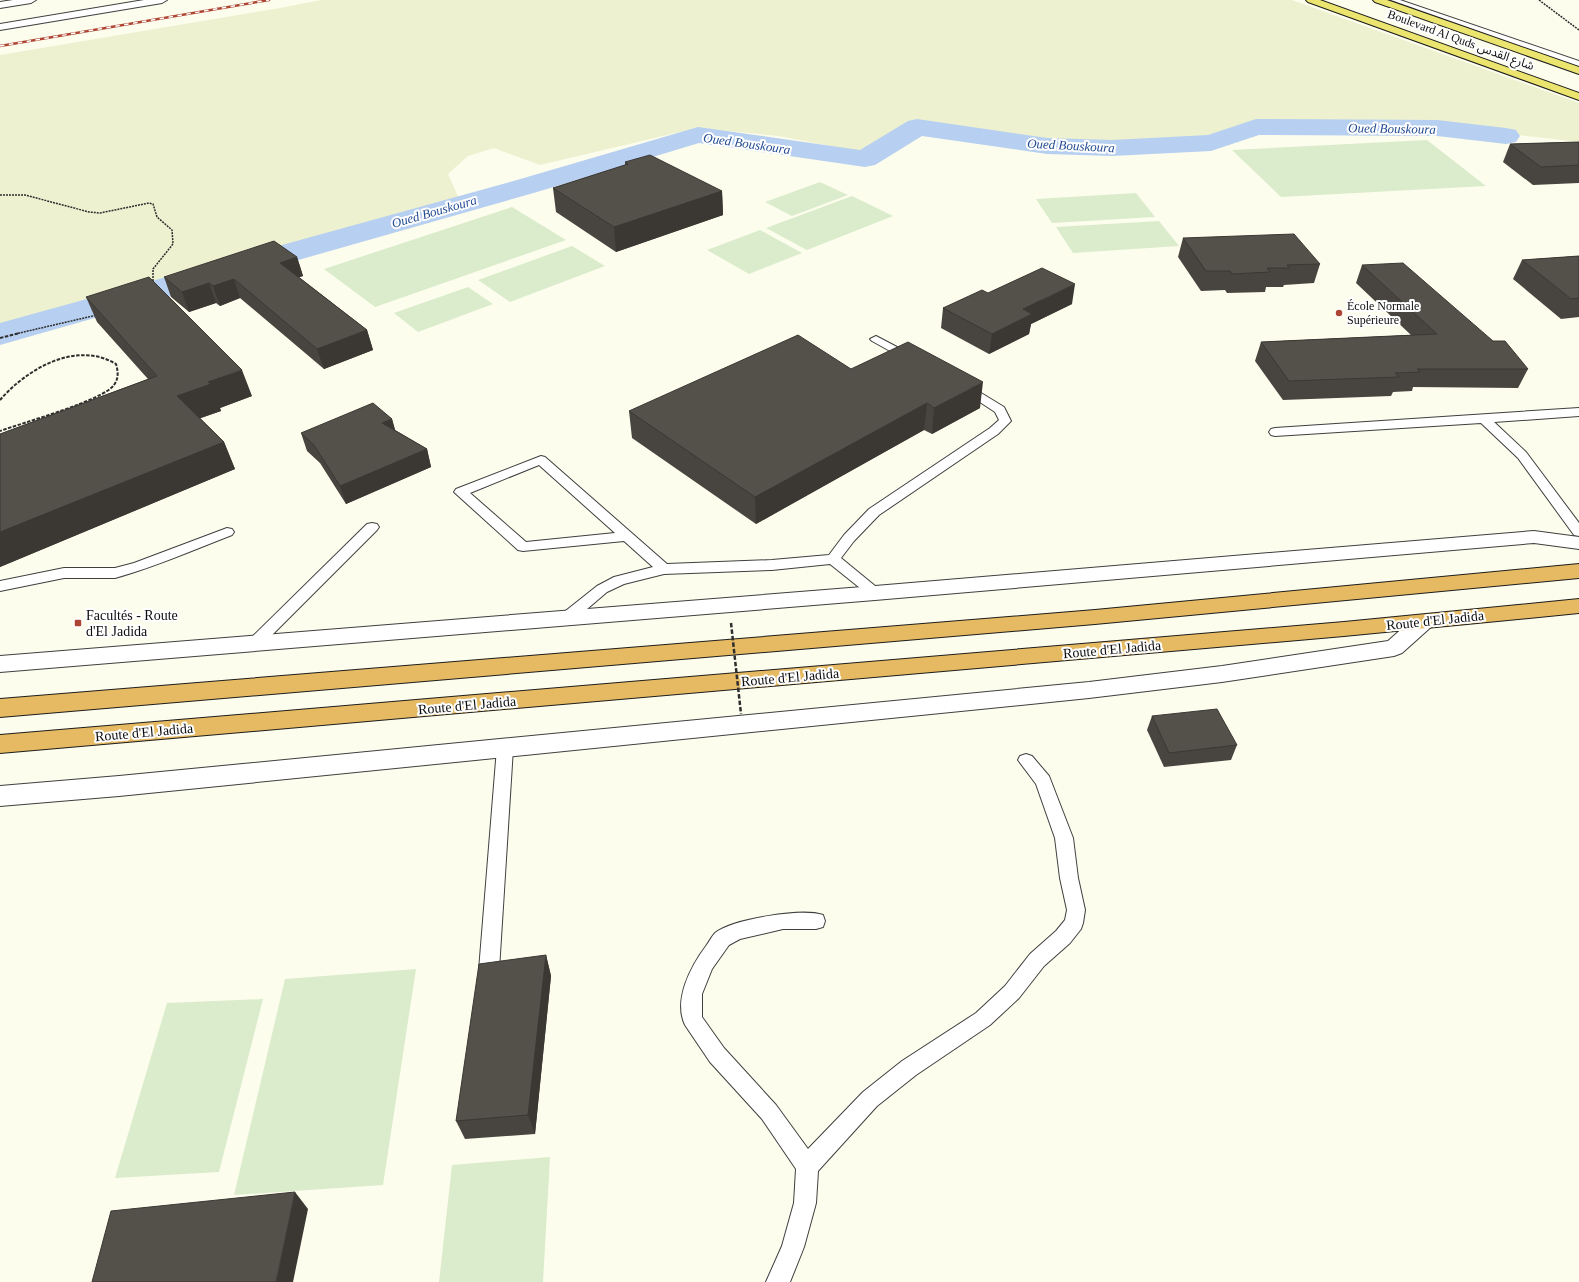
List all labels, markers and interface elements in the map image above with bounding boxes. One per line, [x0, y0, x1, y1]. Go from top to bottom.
street label: Boulevard Al Quds شارع القدس [1385, 7, 1536, 75]
water label: Oued Bouskoura [1348, 120, 1436, 137]
water label: Oued Bouskoura [702, 130, 792, 157]
water label: Oued Bouskoura [1027, 136, 1116, 155]
water label: Oued Bouskoura [390, 192, 479, 231]
place label: École Normale Supérieure [1347, 299, 1419, 327]
marker: École Normale Supérieure [1334, 308, 1344, 318]
place label: Facultés - Route d'El Jadida [86, 608, 178, 639]
street label: Route d'El Jadida [1385, 608, 1485, 633]
marker: Facultés - Route d'El Jadida [73, 618, 83, 628]
street label: Route d'El Jadida [1062, 638, 1162, 661]
street label: Route d'El Jadida [740, 666, 840, 689]
street label: Route d'El Jadida [417, 694, 517, 717]
street label: Route d'El Jadida [94, 721, 194, 744]

